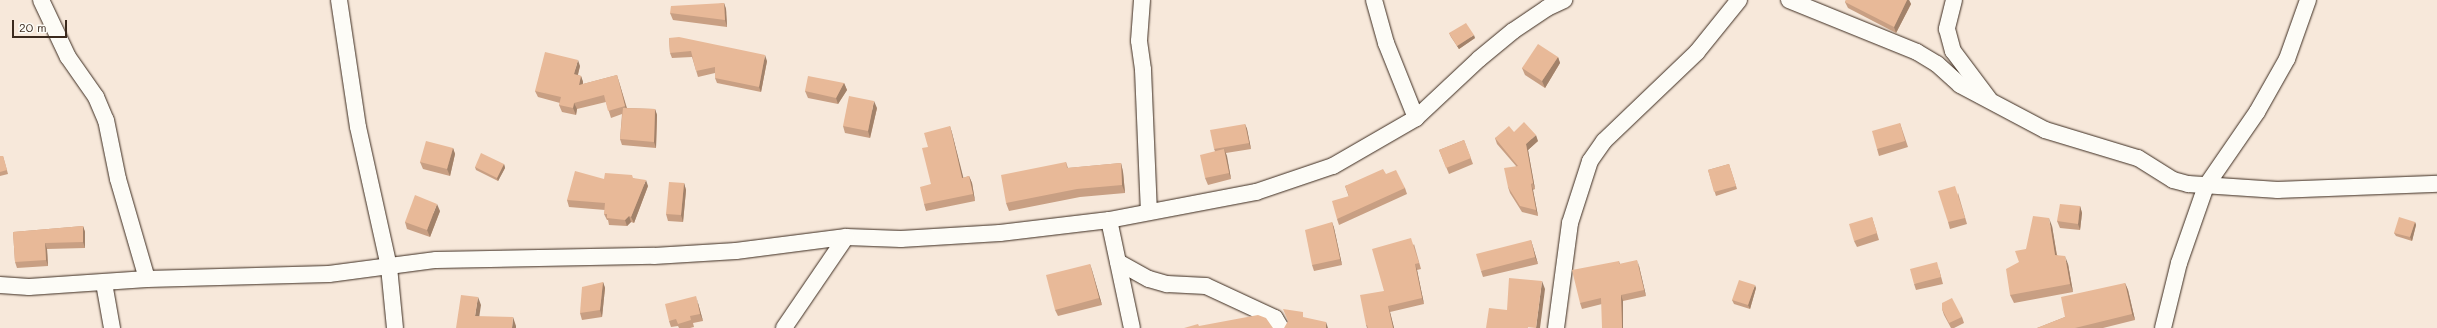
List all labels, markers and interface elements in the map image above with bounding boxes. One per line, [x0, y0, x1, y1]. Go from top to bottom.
scale bar [14, 12, 69, 38]
text: 20 m [19, 19, 47, 35]

